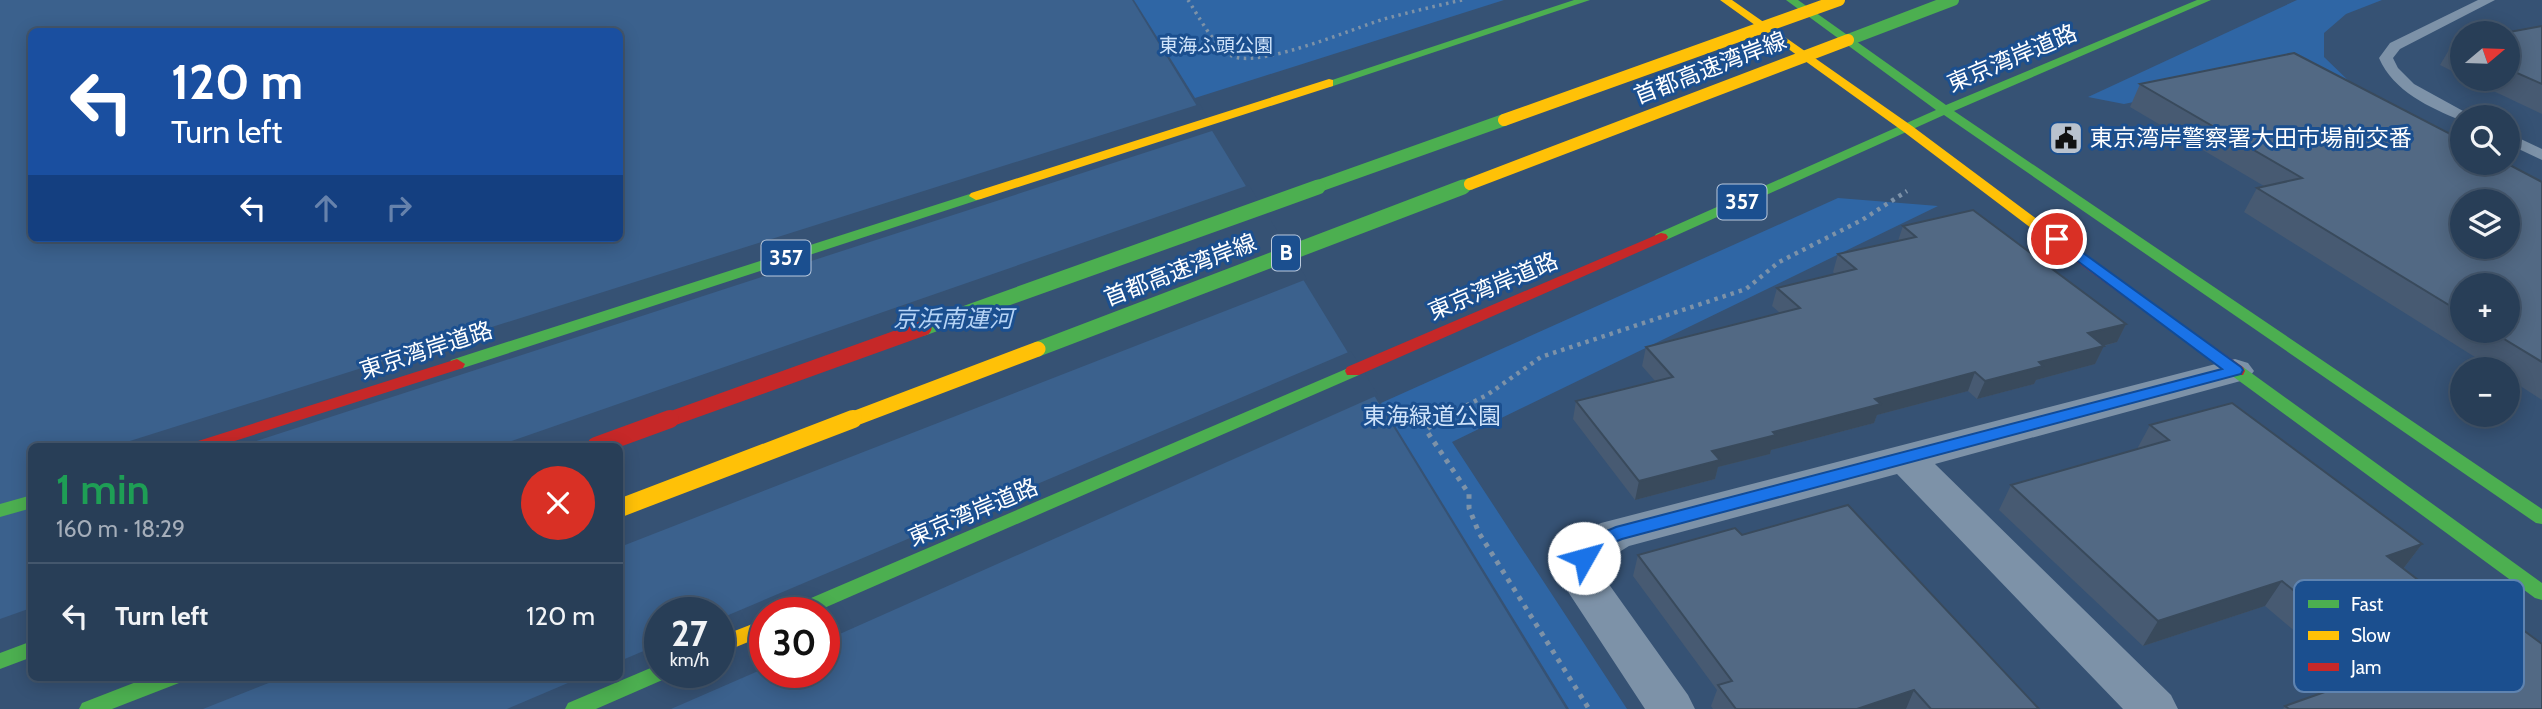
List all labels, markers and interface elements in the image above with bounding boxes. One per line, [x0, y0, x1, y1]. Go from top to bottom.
street label: 東京湾岸道路 [1943, 18, 2081, 98]
north arrow [2450, 21, 2520, 91]
map controls [2450, 21, 2520, 427]
street label: 首都高速湾岸線 [1630, 26, 1790, 110]
park label: 東海ふ頭公園 [1159, 34, 1273, 57]
text: 120 m [171, 52, 303, 111]
icon: left [56, 56, 147, 147]
button: search [2450, 105, 2520, 175]
text: Turn left [171, 112, 282, 151]
public building icon: 東京湾岸警察署大田市場前交番 [2047, 119, 2085, 157]
place label: 東京湾岸警察署大田市場前交番 [2090, 124, 2412, 152]
road number: 357 [1718, 184, 1766, 220]
icon: left [234, 189, 272, 227]
icon: ahead [307, 189, 345, 227]
icon: right [380, 189, 418, 227]
button: layers [2450, 189, 2520, 259]
pin [2027, 209, 2087, 269]
icon: arrive [2038, 220, 2076, 258]
street label: 首都高速湾岸線 [1100, 228, 1260, 312]
road number: B [1272, 236, 1300, 270]
road number: 357 [762, 240, 810, 276]
street label: 東京湾岸道路 [1424, 246, 1562, 326]
button: + [2450, 273, 2520, 343]
water label: 京浜南運河 [893, 304, 1017, 333]
street label: 東京湾岸道路 [356, 315, 496, 385]
button: − [2450, 357, 2520, 427]
park label: 東海緑道公園 [1363, 402, 1501, 430]
text: 1 min [56, 463, 150, 515]
button: close [521, 466, 595, 540]
street label: 東京湾岸道路 [904, 472, 1042, 552]
text: 160 m · 18:29 [56, 515, 185, 543]
position arrow [1547, 521, 1621, 595]
legend [2294, 580, 2524, 692]
text: Fast [2351, 593, 2384, 616]
icon: left [56, 597, 94, 635]
speed limit sign: 30 [749, 597, 840, 688]
text: Turn left [115, 600, 208, 632]
text: 120 m [526, 600, 595, 632]
text: 27 [671, 612, 708, 655]
text: Slow [2351, 624, 2391, 647]
text: km/h [670, 649, 709, 671]
text: Jam [2350, 656, 2381, 679]

